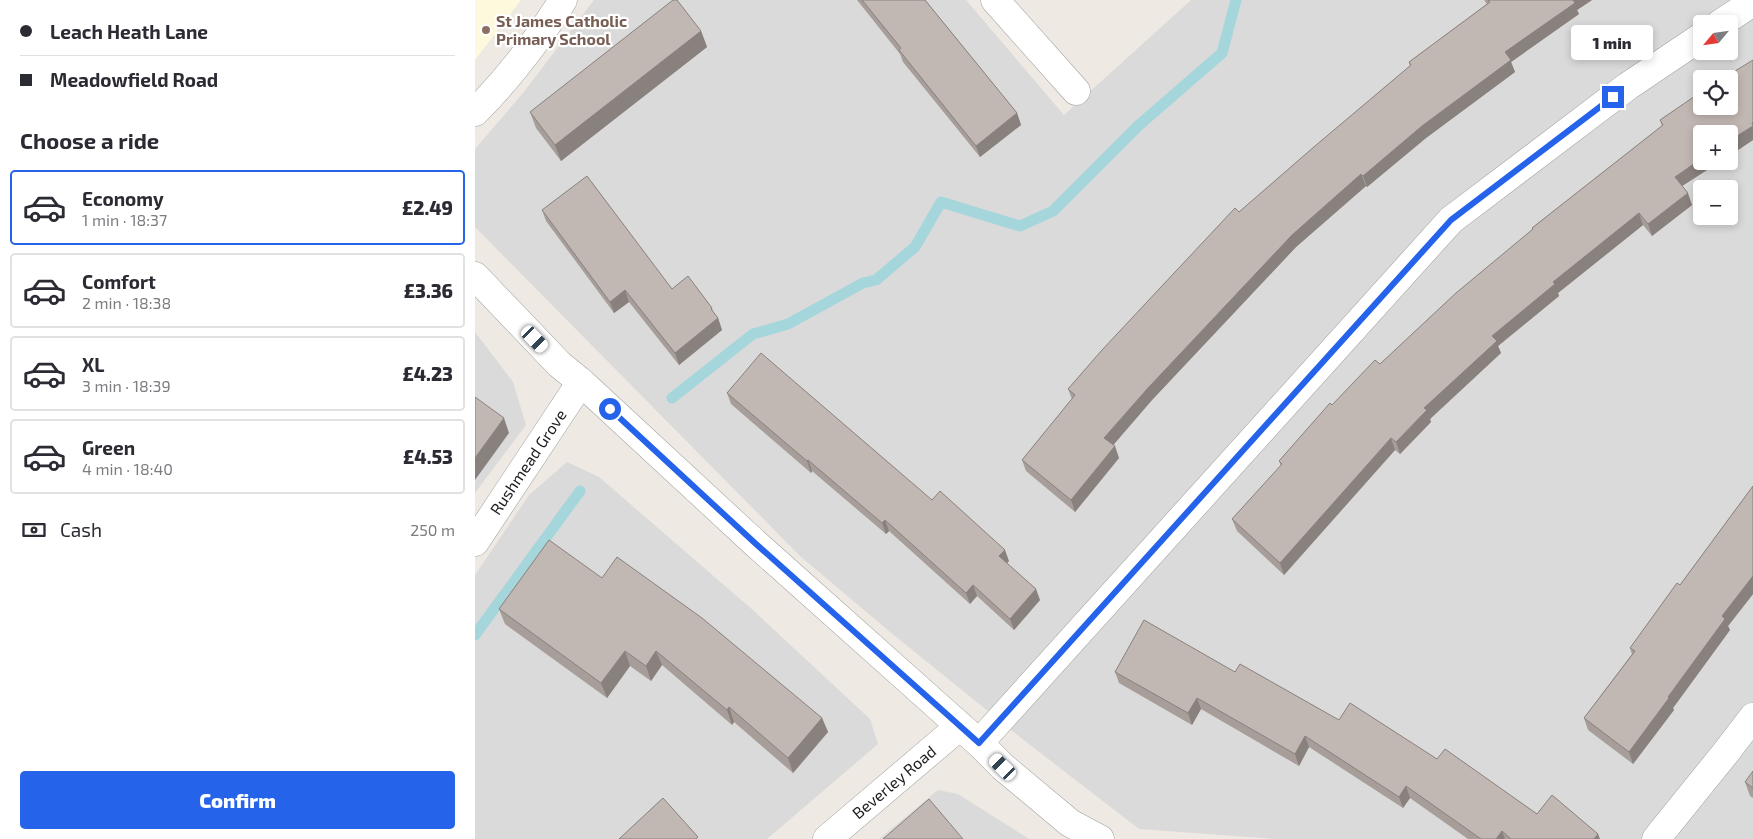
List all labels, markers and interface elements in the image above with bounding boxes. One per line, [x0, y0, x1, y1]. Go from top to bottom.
place label: St James Catholic Primary School [496, 11, 627, 49]
north arrow [1693, 15, 1737, 60]
map controls [1693, 15, 1738, 225]
text: Leach Heath Lane [50, 20, 208, 43]
marker: St James Catholic Primary School [480, 24, 492, 36]
callout: 1 min [1572, 24, 1654, 59]
text: 1 min [1592, 33, 1632, 52]
text: Meadowfield Road [50, 68, 218, 91]
button: locate [1693, 70, 1738, 115]
route end [1602, 86, 1624, 108]
button: + [1693, 125, 1738, 170]
text: Choose a ride [20, 127, 159, 153]
button: − [1693, 180, 1738, 225]
icon: car [22, 185, 67, 230]
text: Economy [82, 187, 164, 210]
text: £2.49 [402, 196, 453, 219]
text: 1 min · 18:37 [82, 210, 167, 229]
icon: car [22, 268, 67, 313]
text: Comfort [82, 270, 156, 293]
text: £3.36 [404, 279, 453, 302]
text: 2 min · 18:38 [82, 293, 171, 312]
car [519, 323, 550, 355]
icon: car [22, 351, 67, 396]
text: XL [82, 353, 104, 376]
text: £4.23 [402, 362, 453, 385]
text: 3 min · 18:39 [82, 376, 171, 395]
route start [599, 398, 621, 420]
street label: Rushmead Grove [485, 406, 570, 518]
icon: car [22, 434, 67, 479]
text: Green [82, 436, 135, 459]
text: £4.53 [403, 445, 453, 468]
text: 4 min · 18:40 [82, 459, 173, 478]
icon: cash [20, 516, 48, 544]
text: Cash [60, 518, 102, 541]
text: 250 m [410, 520, 455, 539]
street label: Beverley Road [848, 741, 939, 822]
car [987, 751, 1018, 783]
button: Confirm [20, 771, 455, 829]

